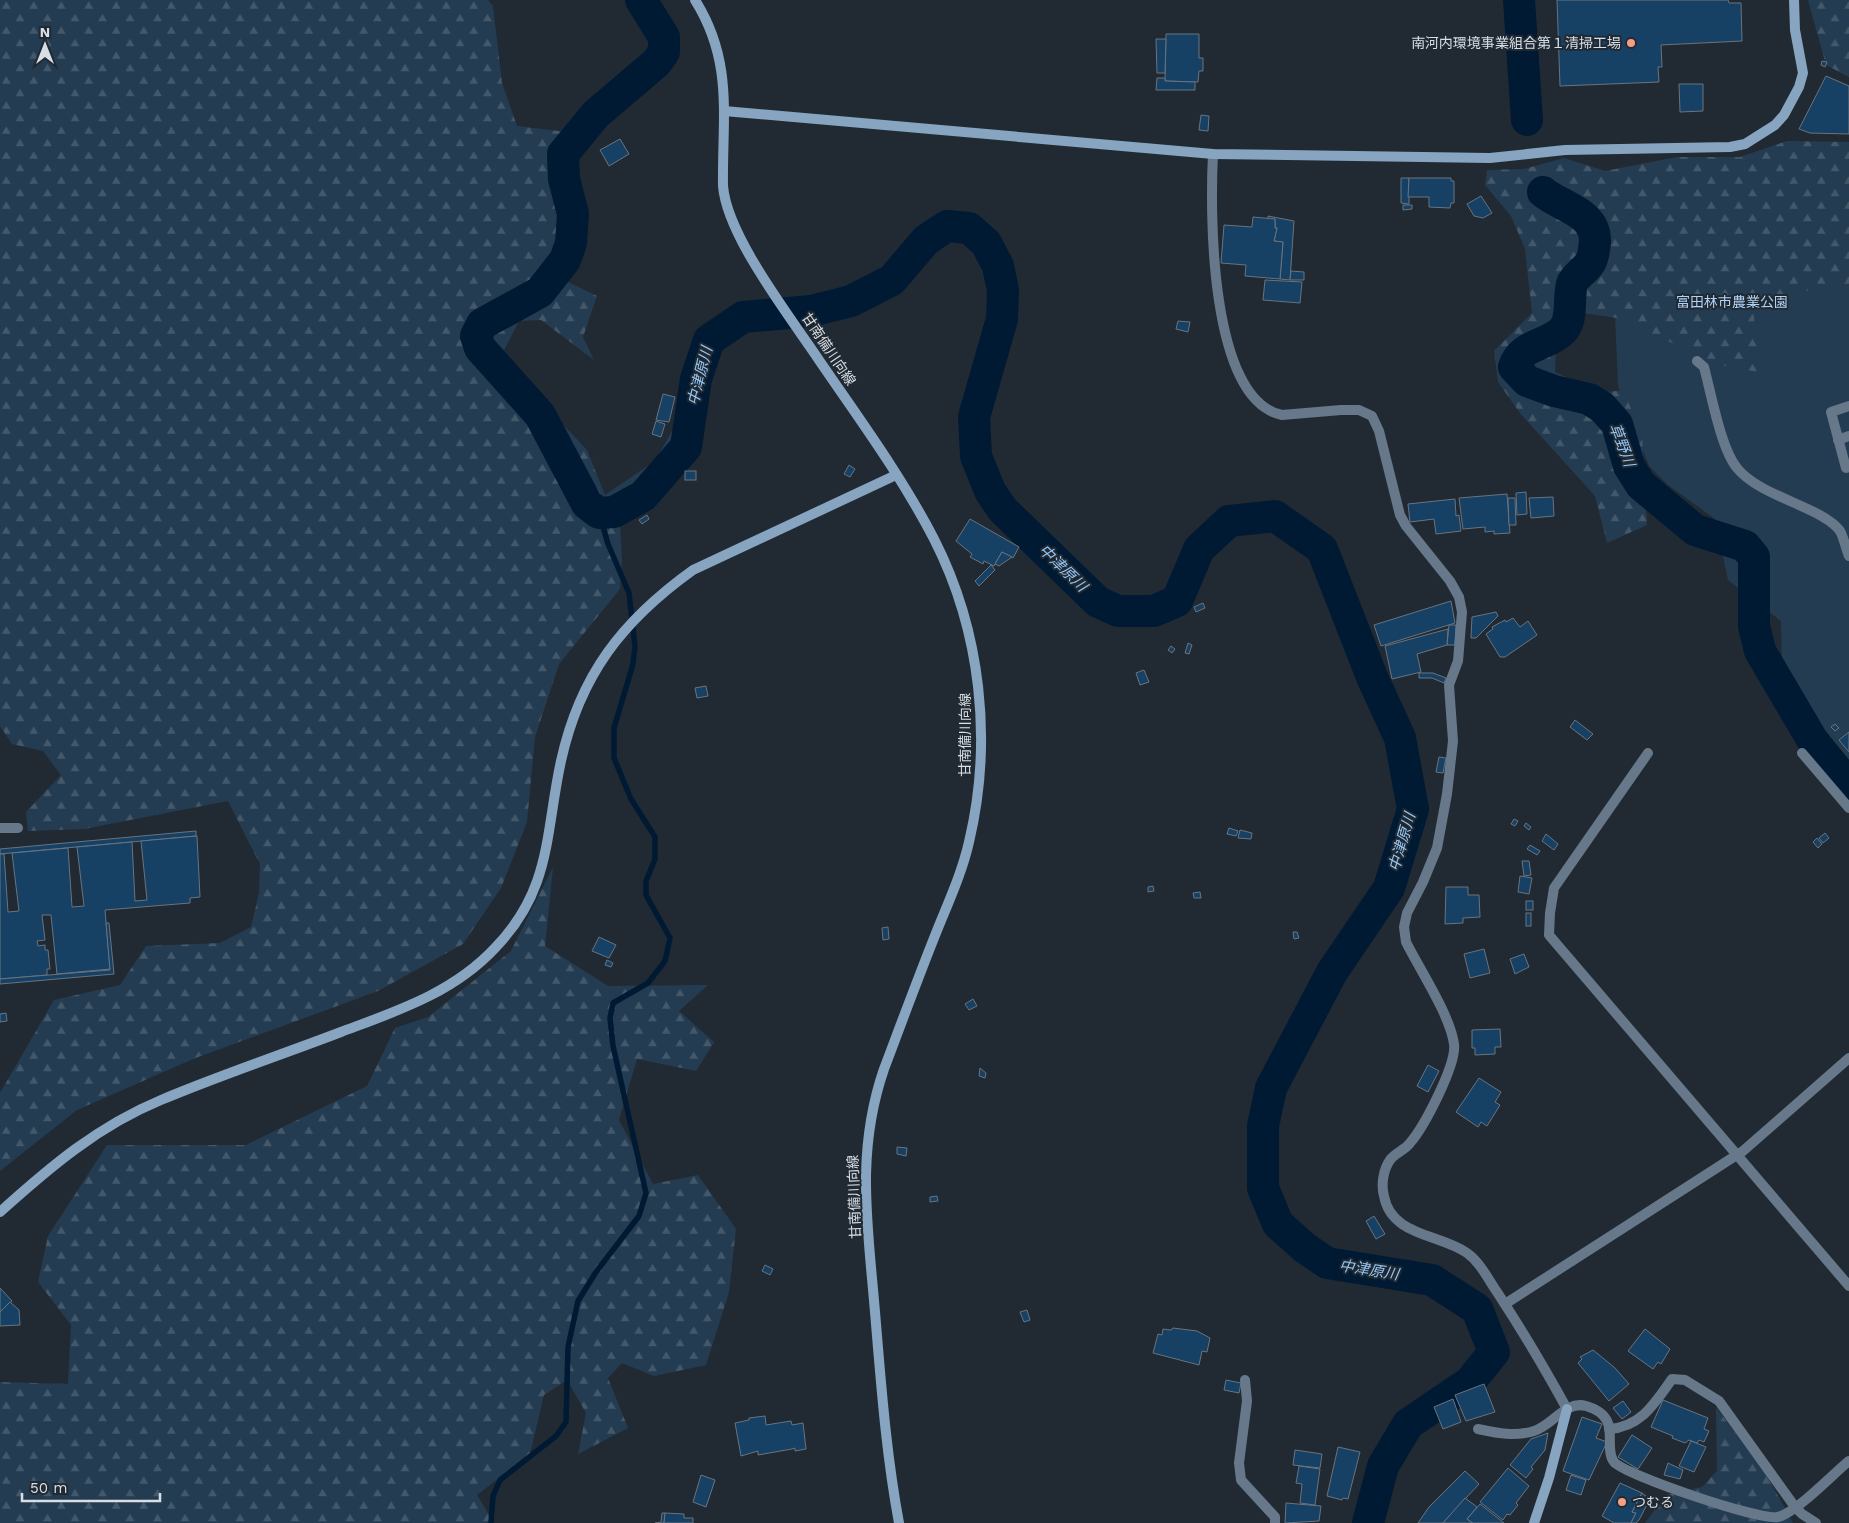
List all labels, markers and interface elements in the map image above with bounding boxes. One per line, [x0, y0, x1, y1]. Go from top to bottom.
north arrow [20, 20, 70, 70]
text: N [40, 24, 50, 40]
place label: 南河内環境事業組合第１清掃工場 [1411, 35, 1621, 51]
marker: 南河内環境事業組合第１清掃工場 [1625, 37, 1637, 49]
park label: 富田林市農業公園 [1676, 294, 1788, 310]
street label: 甘南備川向線 [799, 310, 859, 388]
water label: 中津原川 [684, 343, 716, 407]
water label: 草野川 [1606, 421, 1639, 471]
water label: 中津原川 [1035, 541, 1092, 597]
street label: 甘南備川向線 [957, 693, 973, 777]
water label: 中津原川 [1385, 809, 1419, 873]
street label: 甘南備川向線 [845, 1155, 863, 1239]
water label: 中津原川 [1338, 1256, 1402, 1284]
scale bar [22, 1470, 160, 1502]
text: 50 m [30, 1479, 67, 1497]
place label: つむる [1632, 1494, 1674, 1510]
marker: つむる [1616, 1496, 1628, 1508]

